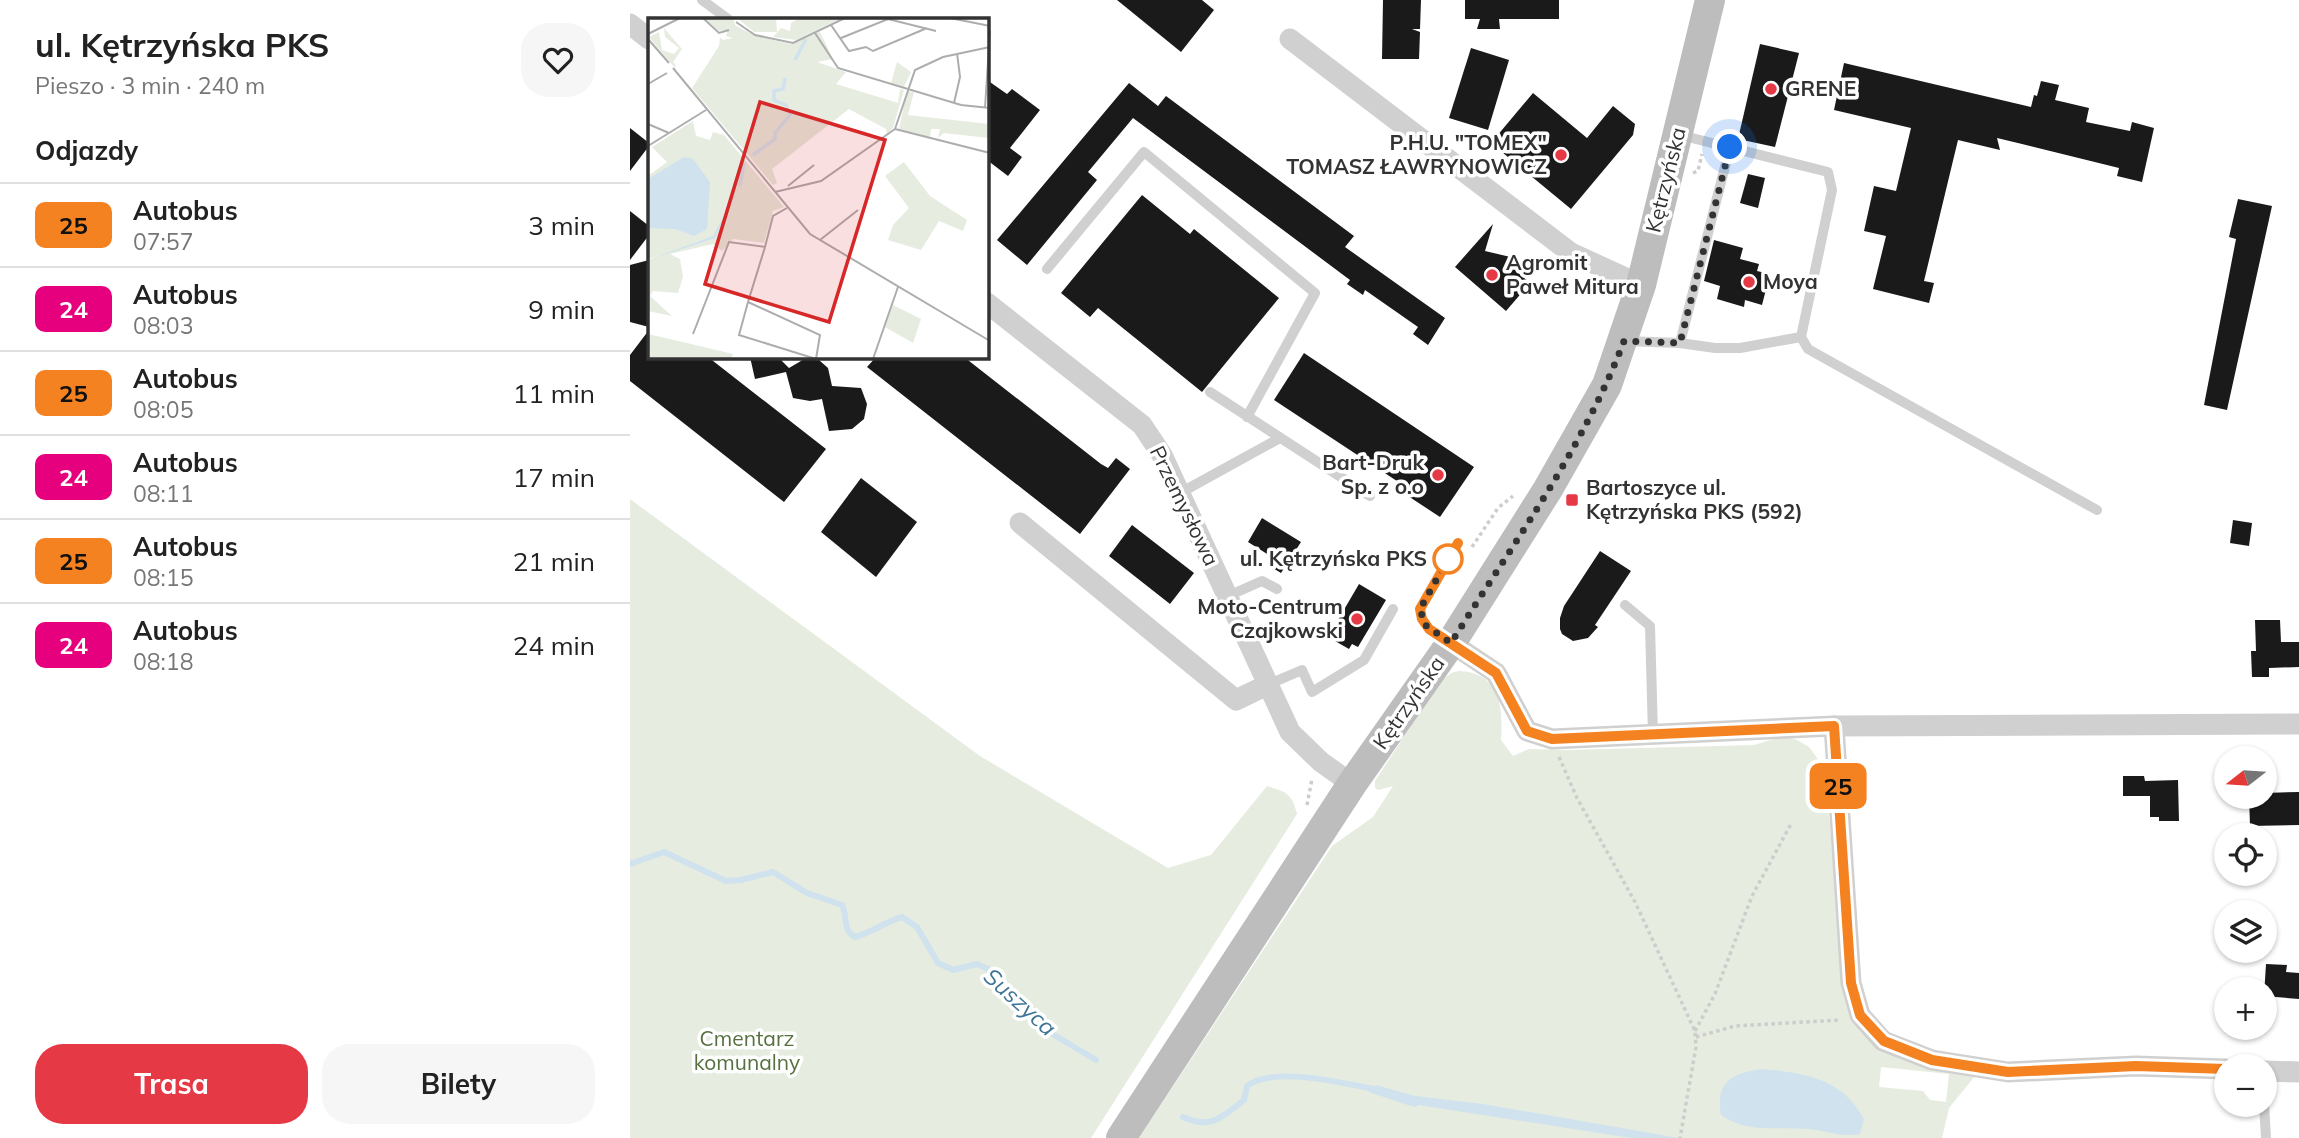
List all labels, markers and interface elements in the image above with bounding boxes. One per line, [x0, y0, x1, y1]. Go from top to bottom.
inset map [648, 18, 989, 359]
button: heart [521, 23, 595, 97]
text: ul. Kętrzyńska PKS [35, 24, 329, 65]
text: Pieszo · 3 min · 240 m [35, 71, 265, 100]
place label: GRENE [1785, 75, 1856, 101]
marker: GRENE [1763, 81, 1779, 97]
street label: Kętrzyńska [1639, 124, 1691, 235]
place label: P.H.U. "TOMEX" TOMASZ ŁAWRYNOWICZ [1286, 129, 1547, 179]
your location [1712, 129, 1747, 164]
text: Odjazdy [35, 134, 138, 167]
marker: P.H.U. "TOMEX" TOMASZ ŁAWRYNOWICZ [1553, 147, 1569, 163]
text: Autobus [133, 194, 238, 227]
text: 3 min [528, 209, 595, 242]
text: 25 [59, 210, 88, 240]
text: 07:57 [133, 227, 193, 256]
place label: Agromit Paweł Mitura [1506, 249, 1639, 299]
marker: Agromit Paweł Mitura [1484, 267, 1500, 283]
place label: Moya [1763, 268, 1818, 294]
marker: Moya [1741, 274, 1757, 290]
text: Autobus [133, 278, 238, 311]
text: 9 min [528, 293, 595, 326]
text: 24 [59, 294, 88, 324]
text: 08:03 [133, 311, 193, 340]
text: Autobus [133, 362, 238, 395]
text: 11 min [513, 377, 595, 410]
text: 25 [59, 378, 88, 408]
text: 08:05 [133, 395, 193, 424]
street label: Przemysłowa [1145, 441, 1225, 570]
text: Autobus [133, 446, 238, 479]
place label: Bart-Druk Sp. z o.o [1322, 449, 1424, 499]
text: 17 min [513, 461, 595, 494]
text: 24 [59, 462, 88, 492]
marker: Bart-Druk Sp. z o.o [1430, 467, 1446, 483]
place label: Bartoszyce ul. Kętrzyńska PKS (592) [1586, 474, 1803, 524]
text: 08:11 [133, 479, 193, 508]
marker: Bartoszyce ul. Kętrzyńska PKS (592) [1564, 492, 1580, 508]
text: Autobus [133, 530, 238, 563]
marker: ul. Kętrzyńska PKS [1433, 544, 1463, 574]
text: 21 min [513, 545, 595, 578]
place label: ul. Kętrzyńska PKS [1240, 545, 1427, 571]
text: 25 [59, 546, 88, 576]
text: 08:15 [133, 563, 193, 592]
place label: Moto-Centrum Czajkowski [1197, 593, 1343, 643]
marker: Moto-Centrum Czajkowski [1349, 611, 1365, 627]
text: Autobus [133, 614, 238, 647]
text: 24 min [513, 629, 595, 662]
text: 24 [59, 630, 88, 660]
text: 08:18 [133, 647, 193, 676]
street label: Kętrzyńska [1367, 651, 1450, 754]
north arrow [2214, 746, 2277, 808]
map controls [2214, 746, 2277, 1117]
line badge: 25 [1806, 763, 1870, 809]
text: 25 [1824, 771, 1852, 801]
button: locate [2214, 823, 2277, 886]
button: layers [2214, 900, 2277, 963]
water label: Suszyca [978, 961, 1063, 1042]
button: + [2214, 977, 2277, 1040]
park label: Cmentarz komunalny [694, 1025, 800, 1075]
button: Trasa [35, 1044, 308, 1124]
button: Bilety [322, 1044, 595, 1124]
button: − [2214, 1054, 2277, 1117]

